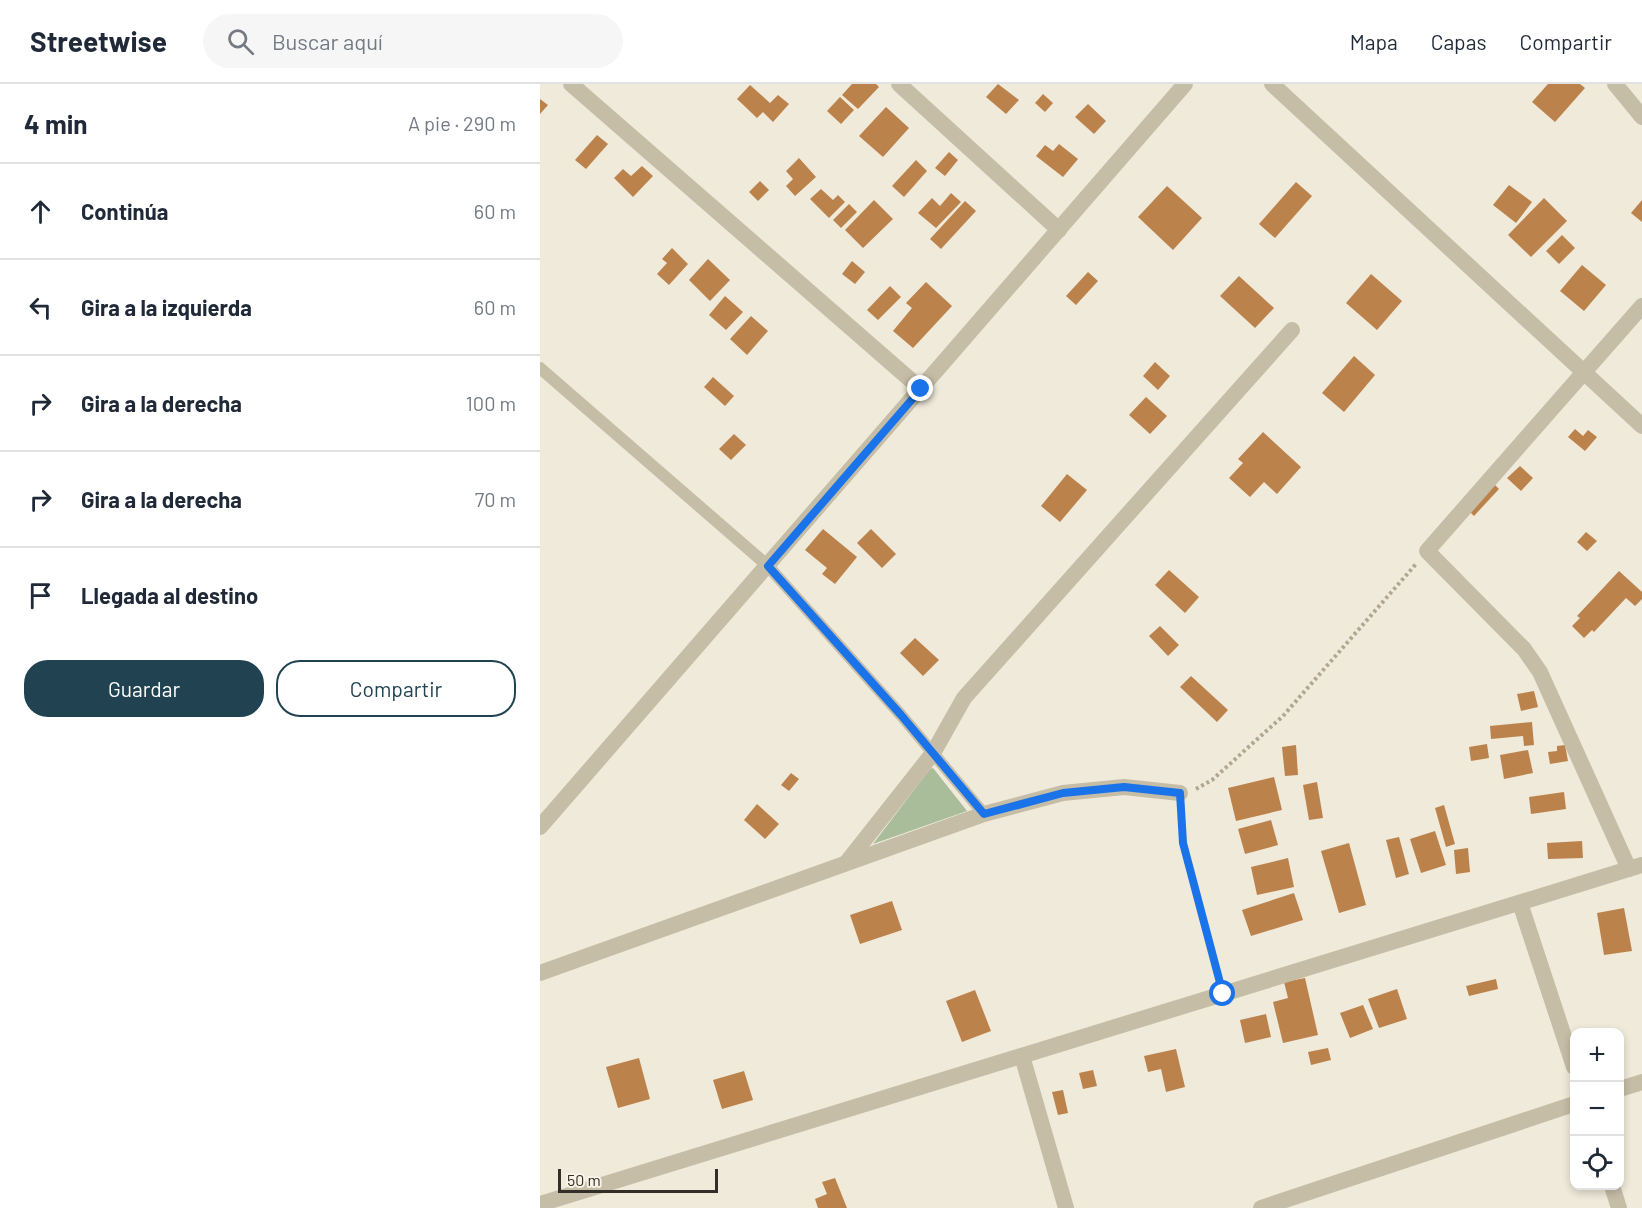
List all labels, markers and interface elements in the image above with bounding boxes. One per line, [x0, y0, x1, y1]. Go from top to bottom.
search box [203, 14, 623, 68]
text: Streetwise [30, 24, 167, 58]
icon: search [224, 25, 257, 58]
text: Buscar aquí [272, 28, 383, 54]
text: Mapa [1350, 29, 1398, 54]
text: Capas [1431, 29, 1487, 54]
text: Compartir [1520, 29, 1612, 54]
text: 4 min [24, 108, 88, 139]
text: A pie · 290 m [408, 111, 516, 135]
icon: ahead [24, 195, 57, 228]
text: Continúa [81, 198, 168, 224]
text: 60 m [474, 199, 516, 223]
icon: left [24, 291, 57, 324]
text: Gira a la izquierda [81, 294, 252, 320]
text: 60 m [474, 295, 516, 319]
route end [907, 375, 933, 401]
icon: right [24, 387, 57, 420]
text: Gira a la derecha [81, 390, 242, 416]
text: 100 m [466, 391, 516, 415]
icon: right [24, 483, 57, 516]
text: Gira a la derecha [81, 486, 242, 512]
text: 70 m [475, 487, 516, 511]
icon: arrive [24, 579, 57, 612]
text: Llegada al destino [81, 582, 258, 608]
button: Guardar [24, 660, 264, 717]
button: Compartir [276, 660, 516, 717]
route start [1209, 980, 1235, 1006]
map controls [1570, 1028, 1624, 1190]
button: + [1570, 1028, 1624, 1082]
button: − [1570, 1082, 1624, 1136]
button: locate [1570, 1136, 1624, 1190]
scale bar [558, 1166, 718, 1194]
text: 50 m [567, 1170, 601, 1189]

